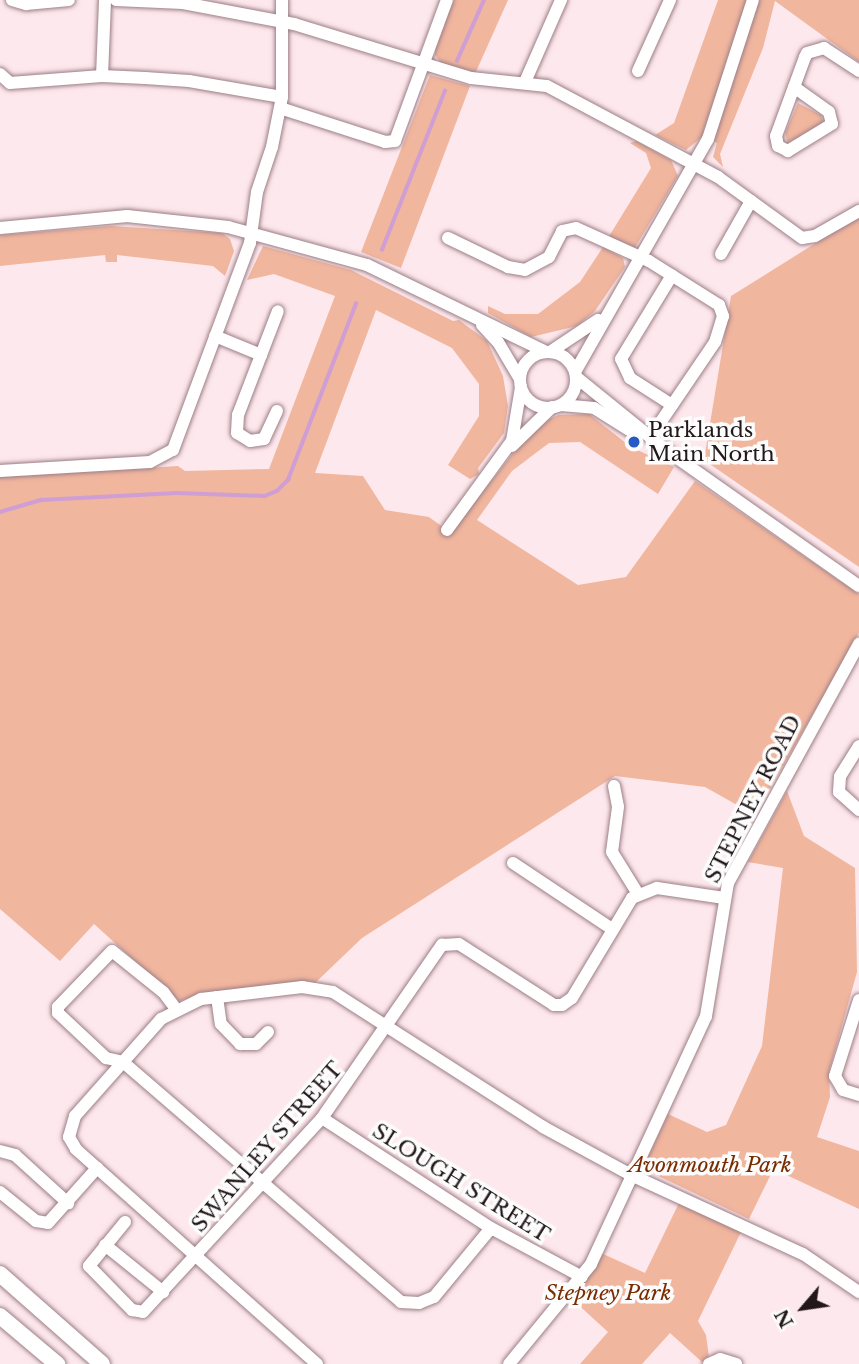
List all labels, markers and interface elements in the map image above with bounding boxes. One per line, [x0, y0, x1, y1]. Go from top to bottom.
place label: Parklands Main North [648, 417, 775, 467]
marker: Parklands Main North [626, 434, 642, 450]
street label: STEPNEY ROAD [700, 711, 806, 887]
street label: SWANLEY STREET [186, 1057, 348, 1237]
street label: SLOUGH STREET [368, 1118, 554, 1248]
park label: Avonmouth Park [628, 1152, 792, 1178]
north arrow [768, 1273, 838, 1343]
park label: Stepney Park [545, 1280, 671, 1306]
text: N [770, 1305, 799, 1332]

